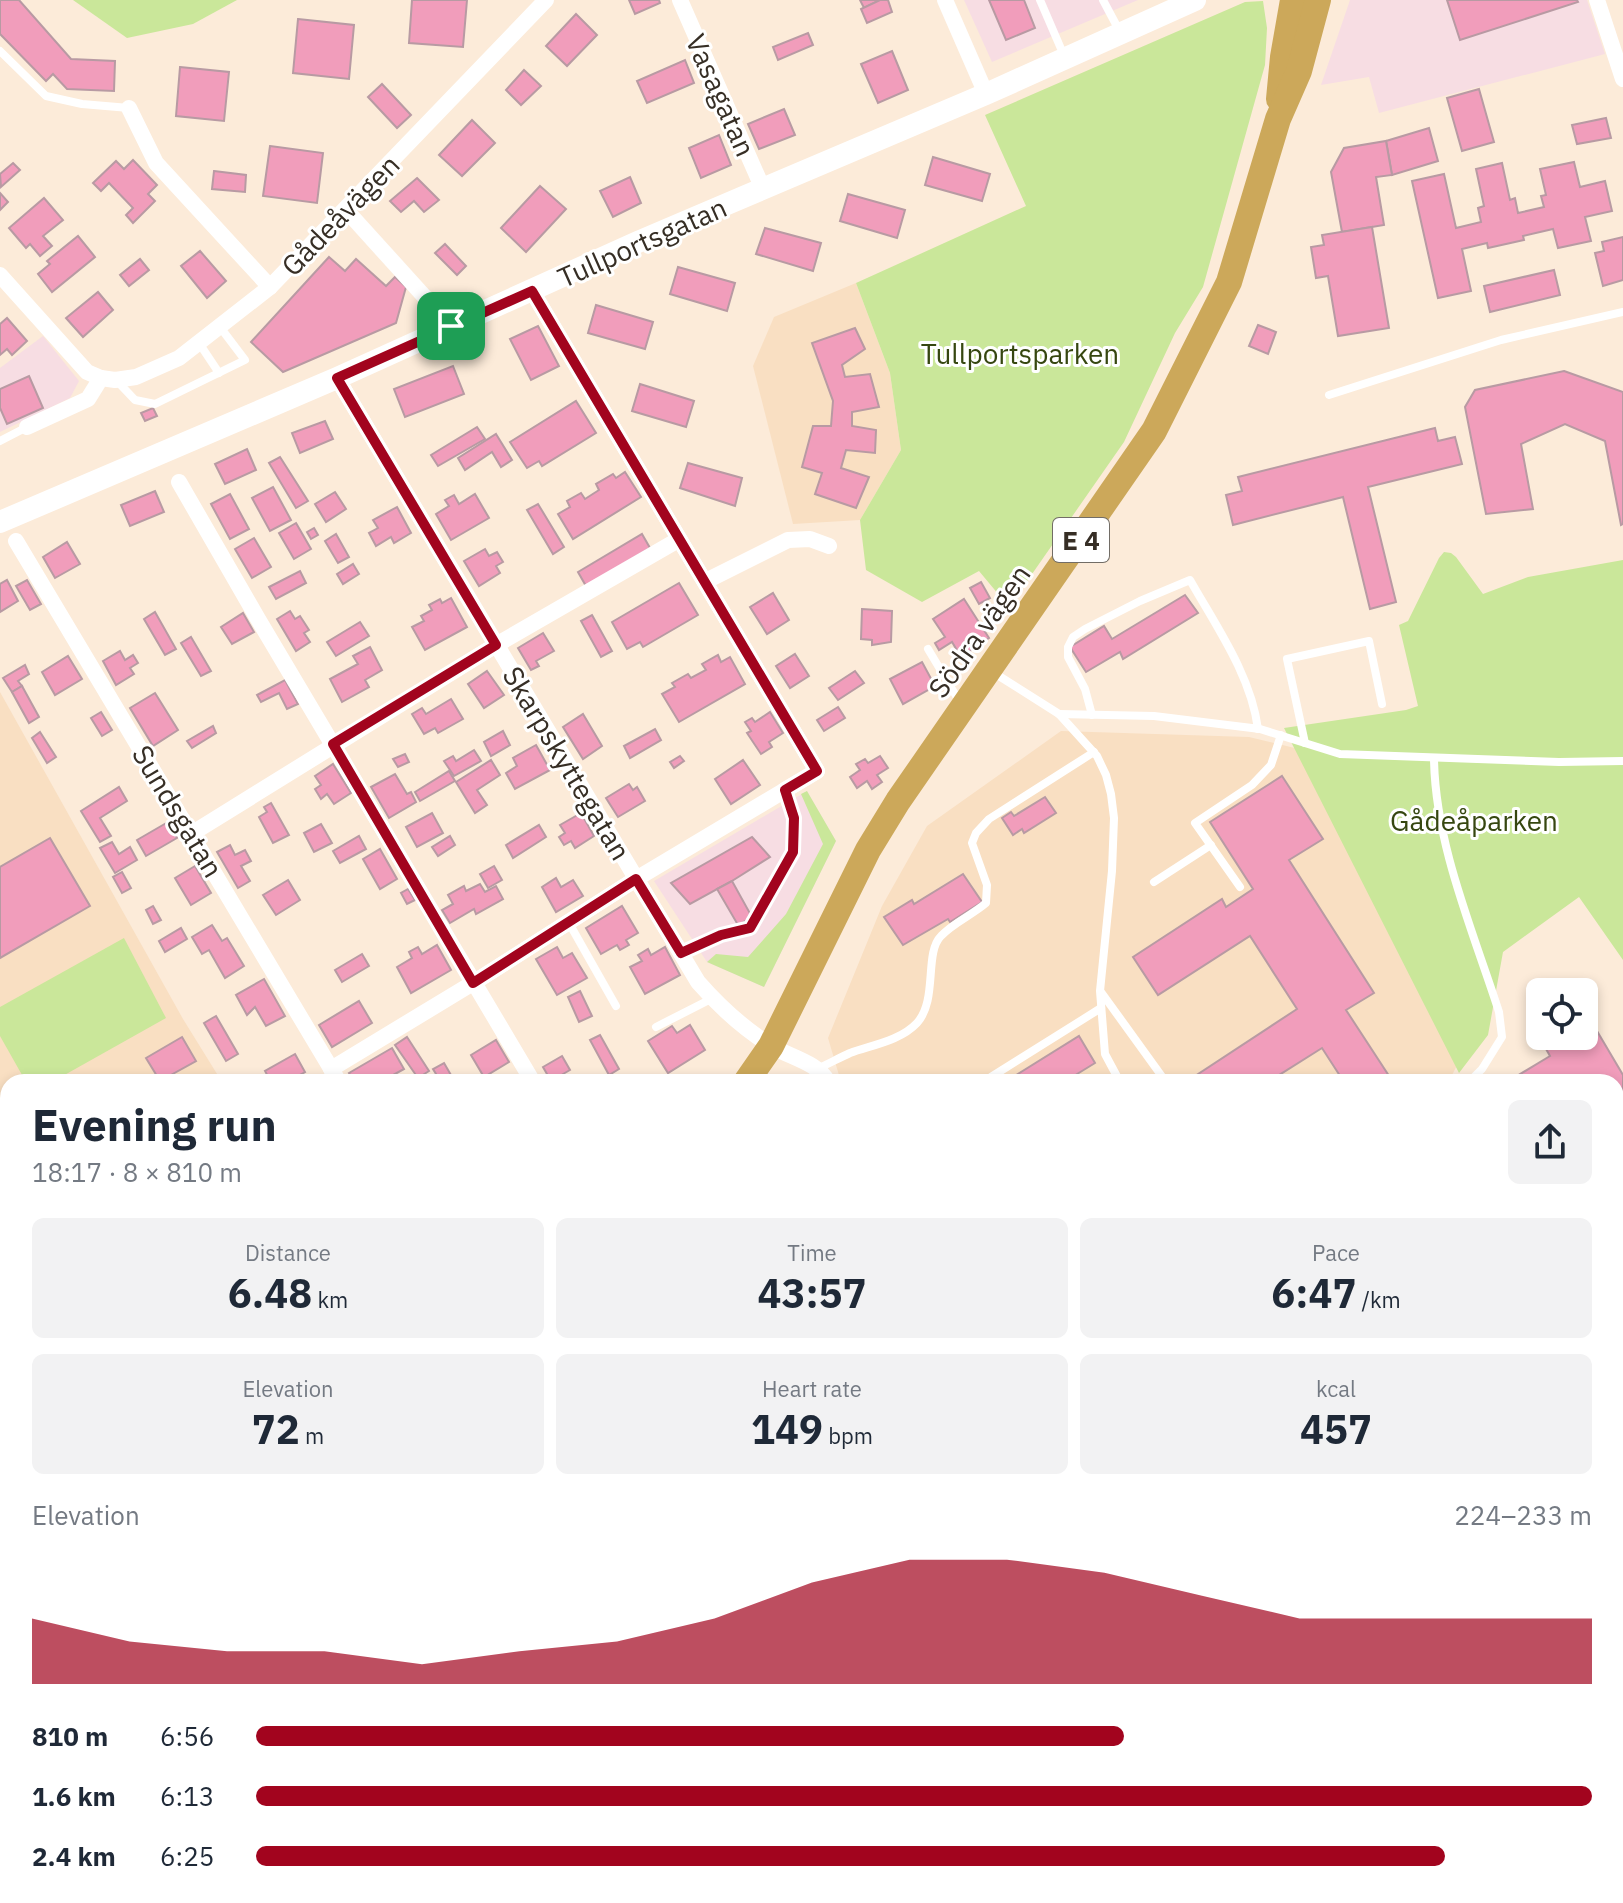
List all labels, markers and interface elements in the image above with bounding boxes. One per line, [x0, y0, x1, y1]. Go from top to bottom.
street label: Vasagatan [678, 28, 764, 162]
street label: Gådeåvägen [273, 146, 407, 284]
street label: Tullportsgatan [552, 188, 732, 296]
pin [417, 292, 485, 360]
icon: arrive [429, 304, 473, 348]
park label: Tullportsparken [921, 335, 1119, 372]
road number: E 4 [1053, 518, 1109, 562]
street label: Södra vägen [920, 557, 1038, 705]
street label: Skarpskyttegatan [495, 659, 639, 867]
street label: Sundsgatan [124, 738, 232, 884]
park label: Gådeåparken [1390, 802, 1558, 839]
map controls [1526, 978, 1598, 1050]
button: locate [1526, 978, 1598, 1050]
text: Evening run [32, 1096, 277, 1153]
button: share [1508, 1100, 1592, 1184]
text: 18:17 · 8 × 810 m [32, 1155, 242, 1189]
text: Distance [245, 1238, 331, 1267]
text: Time [787, 1238, 837, 1267]
text: Pace [1312, 1238, 1360, 1267]
text: 6.48 [228, 1267, 312, 1319]
text: 43:57 [757, 1267, 867, 1319]
text: 6:47 [1271, 1267, 1356, 1319]
text: km [312, 1285, 348, 1314]
text: /km [1356, 1285, 1401, 1314]
text: Elevation [242, 1374, 334, 1403]
text: Heart rate [762, 1374, 862, 1403]
text: kcal [1316, 1374, 1356, 1403]
text: 72 [252, 1403, 300, 1455]
text: 149 [751, 1403, 823, 1455]
text: 457 [1300, 1403, 1372, 1455]
text: m [300, 1421, 324, 1450]
text: bpm [823, 1421, 873, 1450]
text: Elevation [32, 1498, 140, 1532]
text: 224–233 m [1454, 1498, 1592, 1532]
text: 810 m [32, 1719, 108, 1753]
text: 6:56 [160, 1719, 214, 1753]
text: 1.6 km [32, 1779, 116, 1813]
text: 6:13 [160, 1779, 214, 1813]
text: 2.4 km [32, 1839, 116, 1873]
text: 6:25 [160, 1839, 214, 1873]

